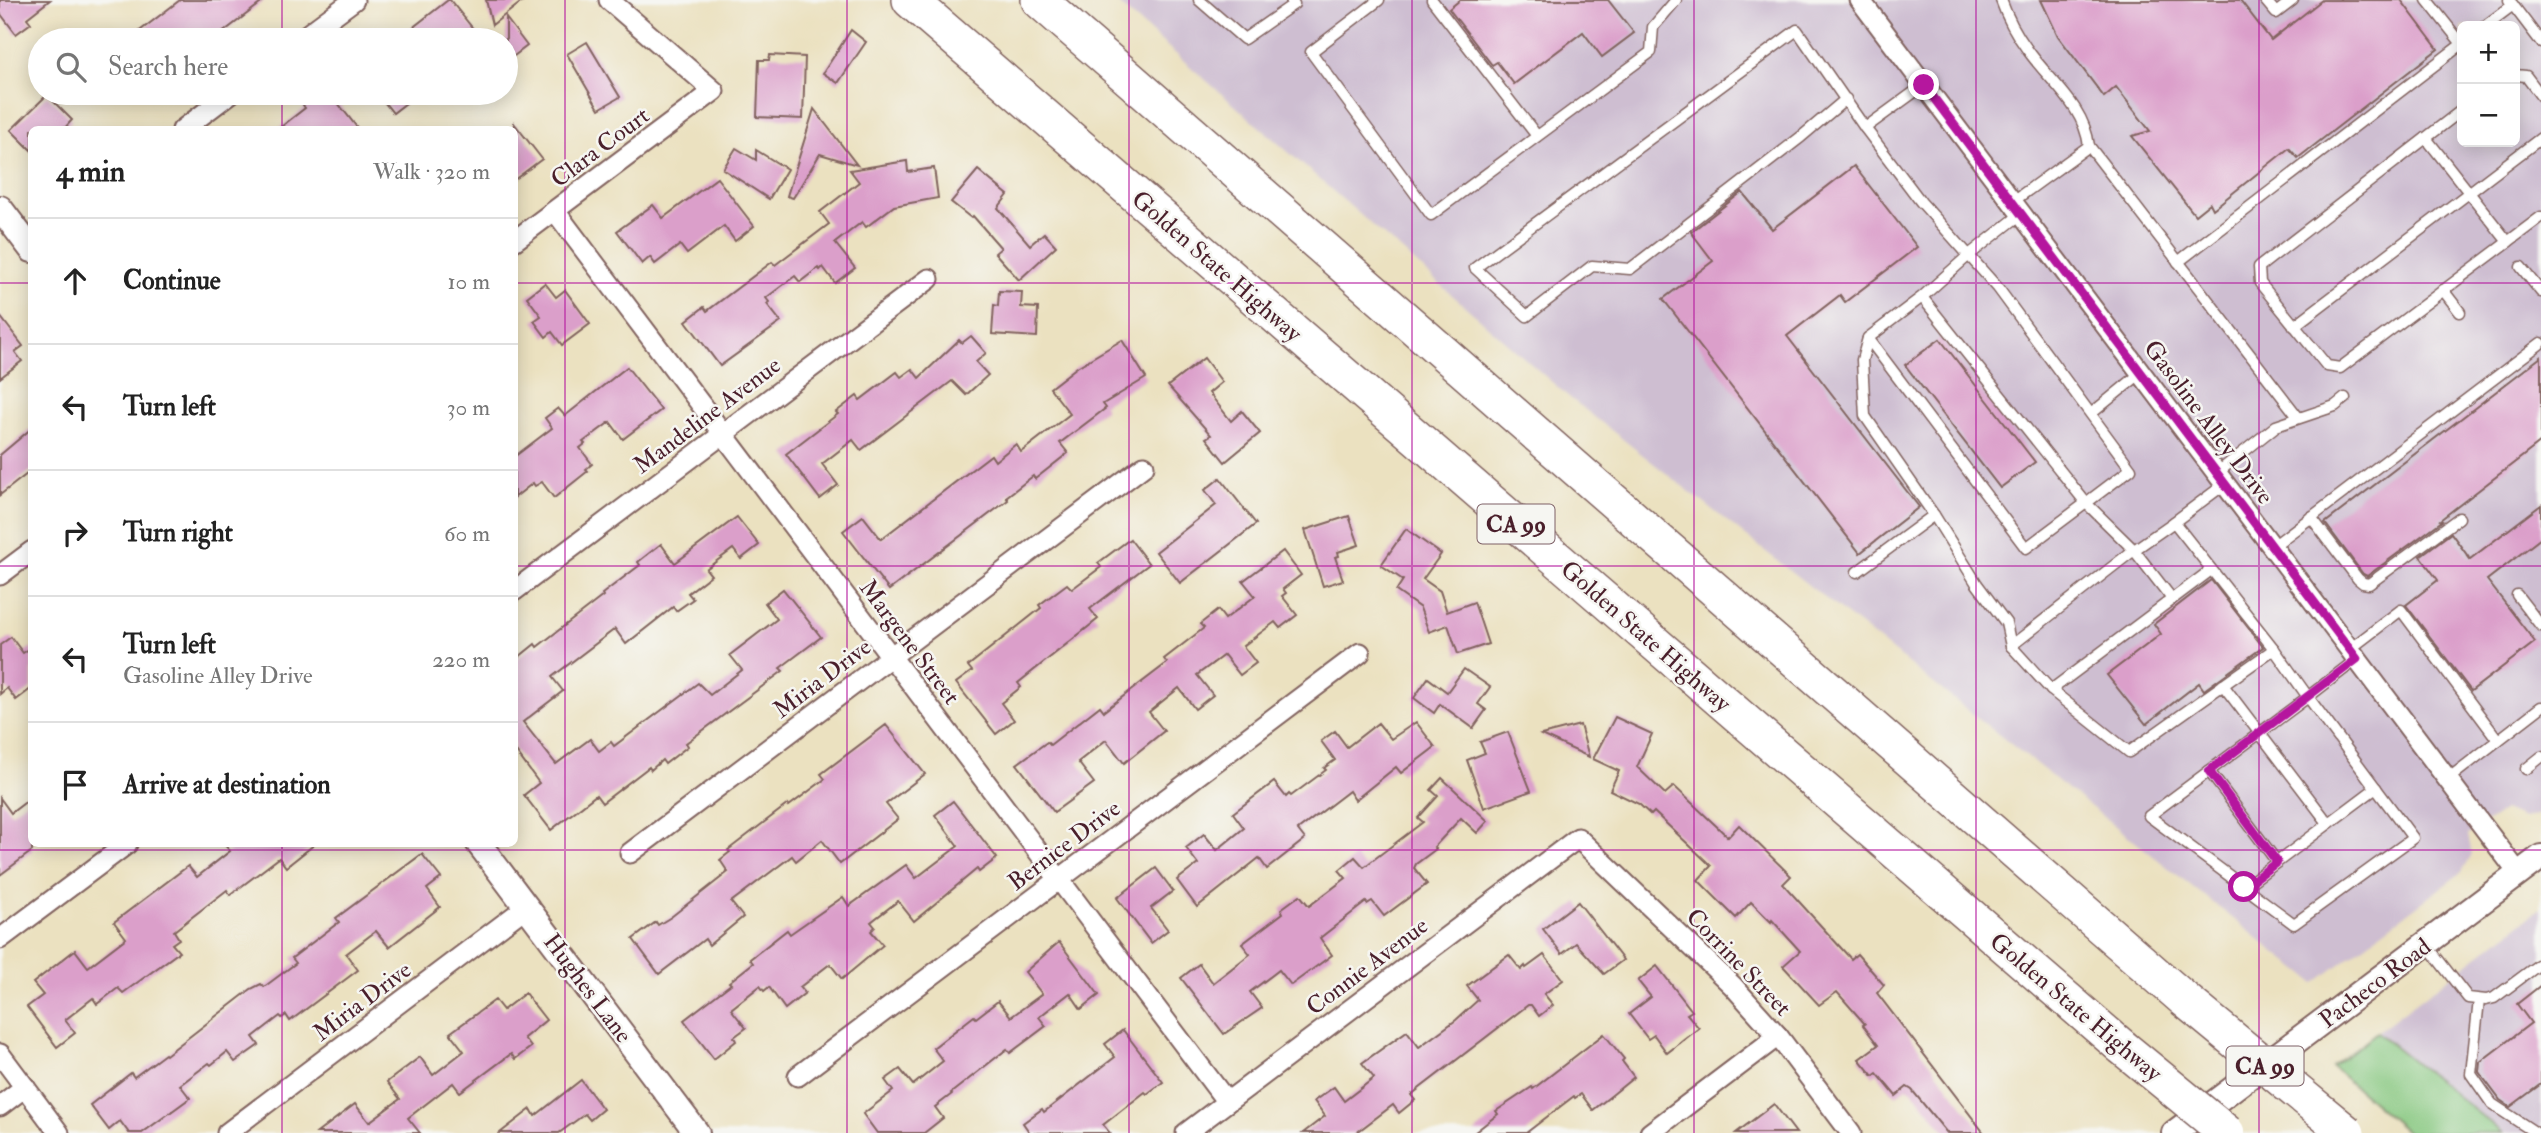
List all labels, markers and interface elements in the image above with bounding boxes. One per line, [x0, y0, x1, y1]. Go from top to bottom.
map controls [2457, 21, 2520, 147]
button: + [2457, 21, 2520, 84]
search box [28, 28, 518, 105]
icon: search [52, 48, 90, 86]
text: Search here [108, 51, 228, 83]
route end [1908, 69, 1939, 100]
button: − [2457, 84, 2520, 147]
street label: Clara Court [545, 100, 656, 195]
text: 4 min [56, 153, 125, 190]
text: Walk · 320 m [373, 157, 490, 186]
street label: Golden State Highway [1125, 184, 1309, 349]
icon: ahead [56, 262, 94, 300]
text: Continue [123, 265, 221, 297]
text: 10 m [447, 267, 490, 296]
street label: Gasoline Alley Drive [2137, 334, 2280, 511]
street label: Mandeline Avenue [627, 350, 787, 481]
icon: left [56, 388, 94, 426]
text: Turn left [123, 391, 216, 423]
text: 30 m [447, 393, 490, 422]
road number: CA 99 [1478, 504, 1554, 544]
icon: right [56, 514, 94, 552]
text: Turn right [123, 517, 233, 549]
text: 60 m [444, 519, 490, 548]
street label: Golden State Highway [1554, 554, 1738, 719]
street label: Margene Street [852, 573, 967, 711]
text: Turn left [123, 629, 216, 661]
street label: Miria Drive [767, 631, 877, 725]
icon: left [56, 640, 94, 678]
text: 220 m [432, 645, 490, 674]
text: Gasoline Alley Drive [123, 661, 313, 690]
icon: arrive [56, 766, 94, 804]
text: Arrive at destination [123, 769, 331, 801]
street label: Bernice Drive [1002, 793, 1127, 898]
route start [2228, 871, 2259, 902]
street label: Corrine Street [1679, 902, 1798, 1023]
street label: Connie Avenue [1300, 910, 1434, 1022]
street label: Golden State Highway [1983, 926, 2169, 1089]
street label: Hughes Lane [536, 927, 639, 1049]
street label: Pacheco Road [2313, 931, 2437, 1035]
street label: Miria Drive [307, 954, 417, 1048]
road number: CA 99 [2226, 1046, 2304, 1086]

